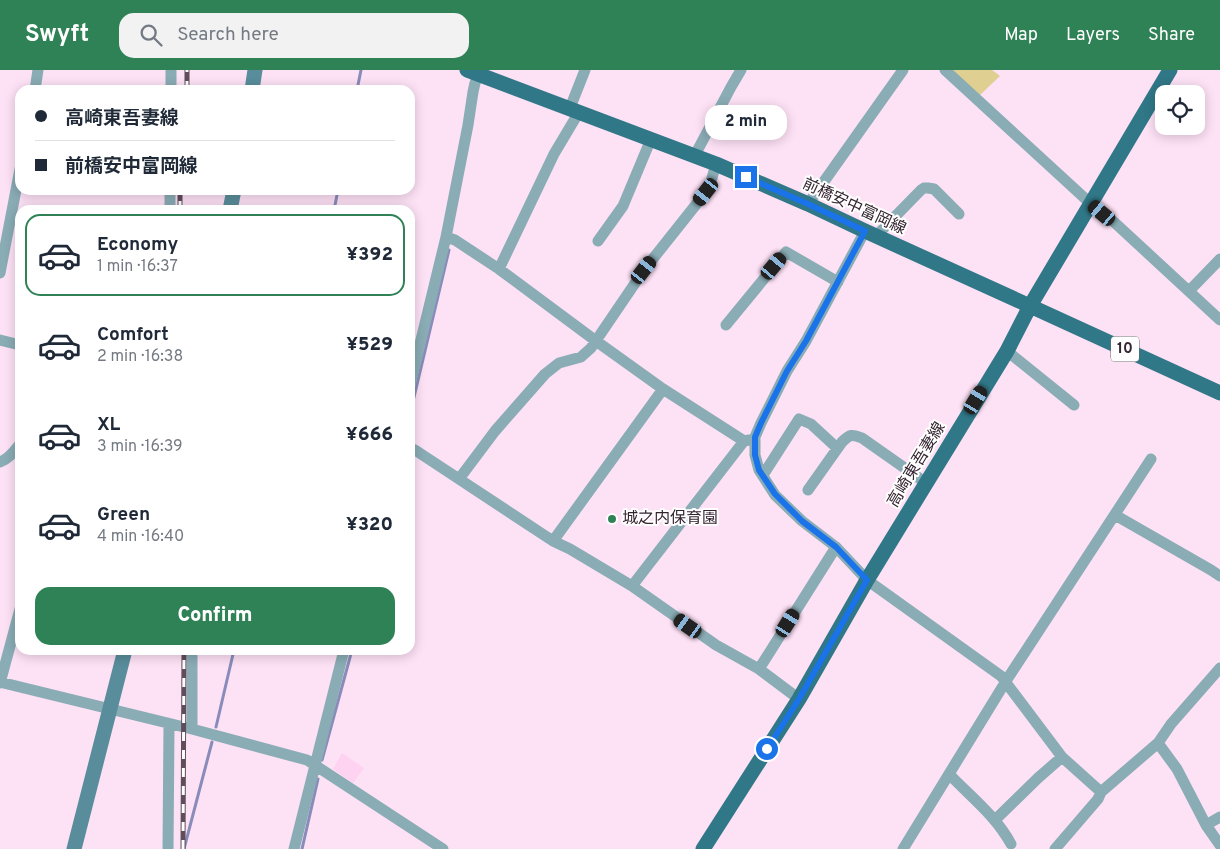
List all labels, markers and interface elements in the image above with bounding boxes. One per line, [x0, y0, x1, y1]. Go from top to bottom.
search box [119, 13, 469, 58]
text: Swyft [25, 20, 89, 50]
icon: search [137, 21, 165, 49]
text: Search here [177, 23, 279, 47]
text: Map [1004, 24, 1038, 47]
text: Layers [1066, 24, 1120, 47]
text: Share [1148, 24, 1195, 47]
map controls [1155, 85, 1205, 135]
button: locate [1155, 85, 1205, 135]
callout: 2 min [705, 104, 787, 140]
text: 高崎東吾妻線 [65, 107, 179, 131]
text: 2 min [725, 112, 767, 132]
text: 前橋安中富岡線 [65, 155, 198, 179]
route end [735, 166, 757, 188]
street label: 前橋安中富岡線 [799, 174, 909, 240]
car [690, 176, 721, 208]
car [1085, 198, 1118, 228]
icon: car [37, 233, 82, 278]
text: Economy [97, 233, 178, 257]
text: ¥392 [346, 243, 393, 267]
car [758, 250, 789, 282]
car [628, 254, 659, 286]
text: 1 min · 16:37 [97, 257, 178, 277]
icon: car [37, 323, 82, 368]
text: Comfort [97, 323, 169, 347]
text: ¥529 [346, 333, 393, 357]
road number: 10 [1111, 336, 1139, 362]
text: 2 min · 16:38 [97, 347, 183, 367]
car [961, 383, 990, 417]
icon: car [37, 413, 82, 458]
text: XL [97, 413, 120, 437]
street label: 高崎東吾妻線 [884, 419, 950, 511]
text: ¥666 [346, 423, 393, 447]
text: 3 min · 16:39 [97, 437, 183, 457]
icon: car [37, 503, 82, 548]
text: Green [97, 503, 150, 527]
place label: 城之内保育園 [622, 509, 718, 529]
text: ¥320 [346, 513, 393, 537]
marker: 城之内保育園 [606, 513, 618, 525]
text: 4 min · 16:40 [97, 527, 184, 547]
button: Confirm [35, 587, 395, 645]
car [773, 606, 802, 640]
car [671, 611, 704, 641]
route start [756, 738, 778, 760]

